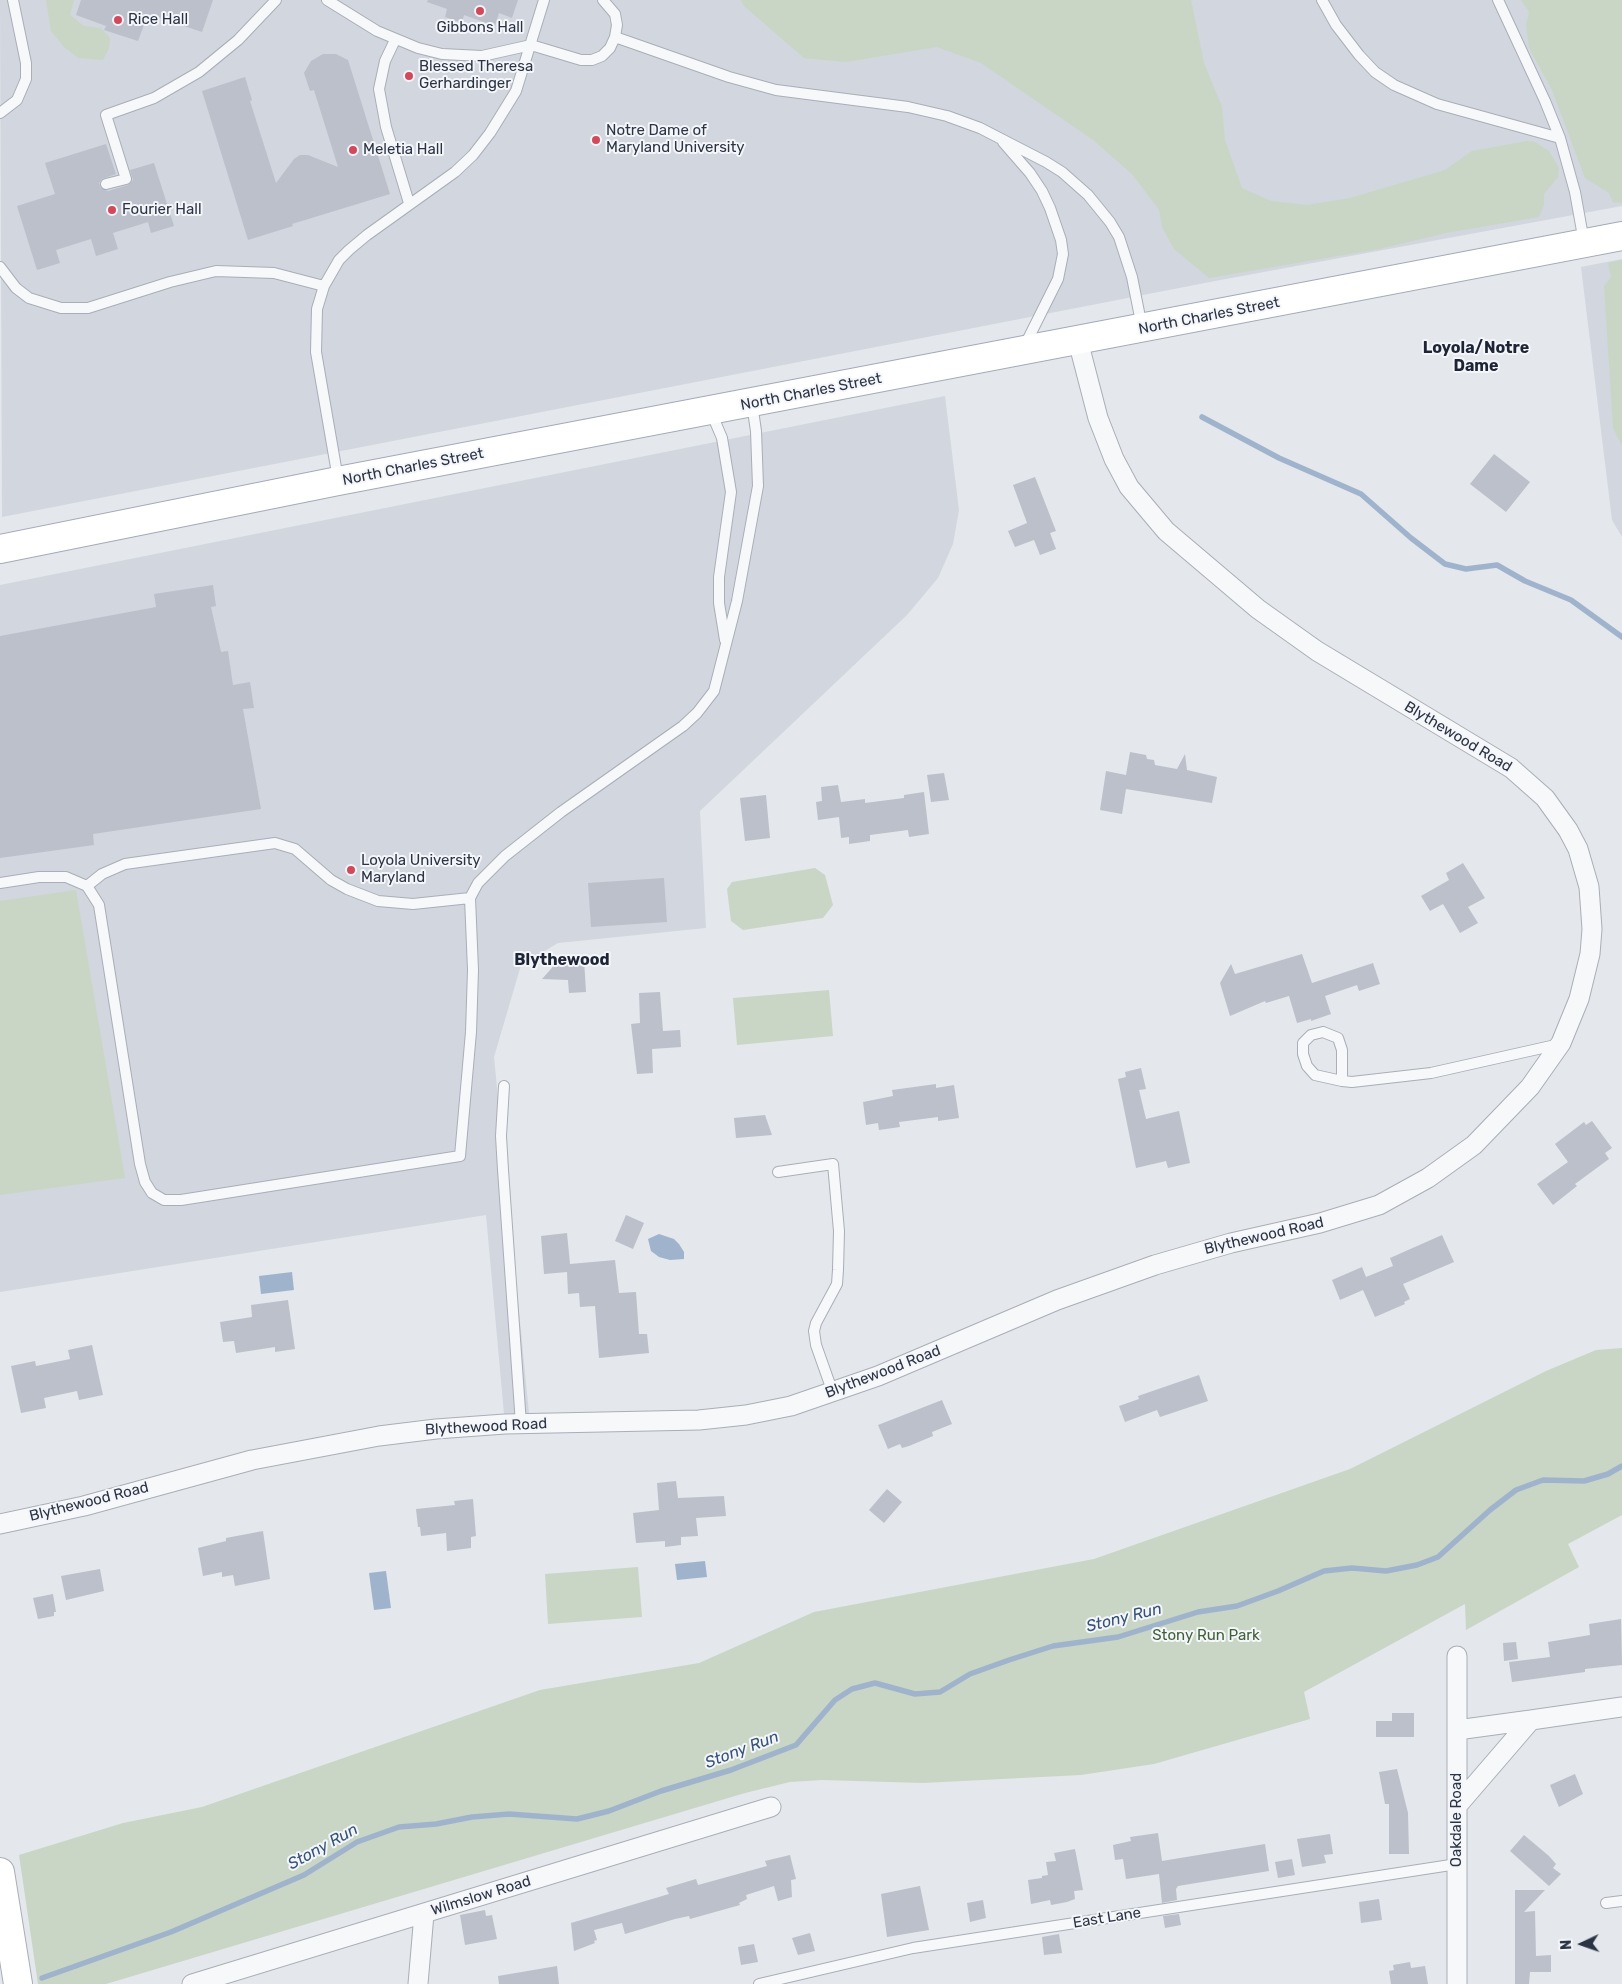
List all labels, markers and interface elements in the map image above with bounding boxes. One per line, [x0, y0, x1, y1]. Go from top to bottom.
marker: Gibbons Hall [474, 5, 486, 17]
place label: Rice Hall [128, 11, 188, 29]
marker: Rice Hall [112, 14, 124, 26]
place label: Gibbons Hall [437, 19, 523, 37]
place label: Blessed Theresa Gerhardinger [419, 58, 533, 93]
marker: Blessed Theresa Gerhardinger [403, 70, 415, 82]
place label: Notre Dame of Maryland University [606, 122, 745, 157]
marker: Notre Dame of Maryland University [590, 134, 602, 146]
place label: Meletia Hall [363, 141, 443, 159]
marker: Meletia Hall [347, 144, 359, 156]
place label: Fourier Hall [122, 201, 202, 219]
marker: Fourier Hall [106, 204, 118, 216]
street label: North Charles Street [1137, 293, 1281, 339]
district label: Loyola/Notre Dame [1423, 338, 1529, 376]
street label: North Charles Street [739, 369, 883, 415]
street label: North Charles Street [341, 444, 485, 490]
street label: Blythewood Road [1401, 698, 1515, 776]
place label: Loyola University Maryland [361, 852, 481, 887]
marker: Loyola University Maryland [345, 864, 357, 876]
district label: Blythewood [514, 950, 610, 970]
street label: Blythewood Road [1202, 1213, 1326, 1259]
street label: Blythewood Road [823, 1342, 943, 1402]
street label: Blythewood Road [424, 1415, 548, 1439]
street label: Blythewood Road [27, 1478, 151, 1526]
water label: Stony Run [1084, 1599, 1164, 1637]
park label: Stony Run Park [1152, 1627, 1260, 1645]
water label: Stony Run [703, 1727, 781, 1773]
street label: Oakdale Road [1448, 1773, 1466, 1867]
water label: Stony Run [285, 1820, 361, 1874]
street label: Wilmslow Road [429, 1872, 533, 1920]
street label: East Lane [1072, 1904, 1142, 1932]
north arrow [1557, 1919, 1607, 1969]
text: N [1558, 1939, 1575, 1950]

